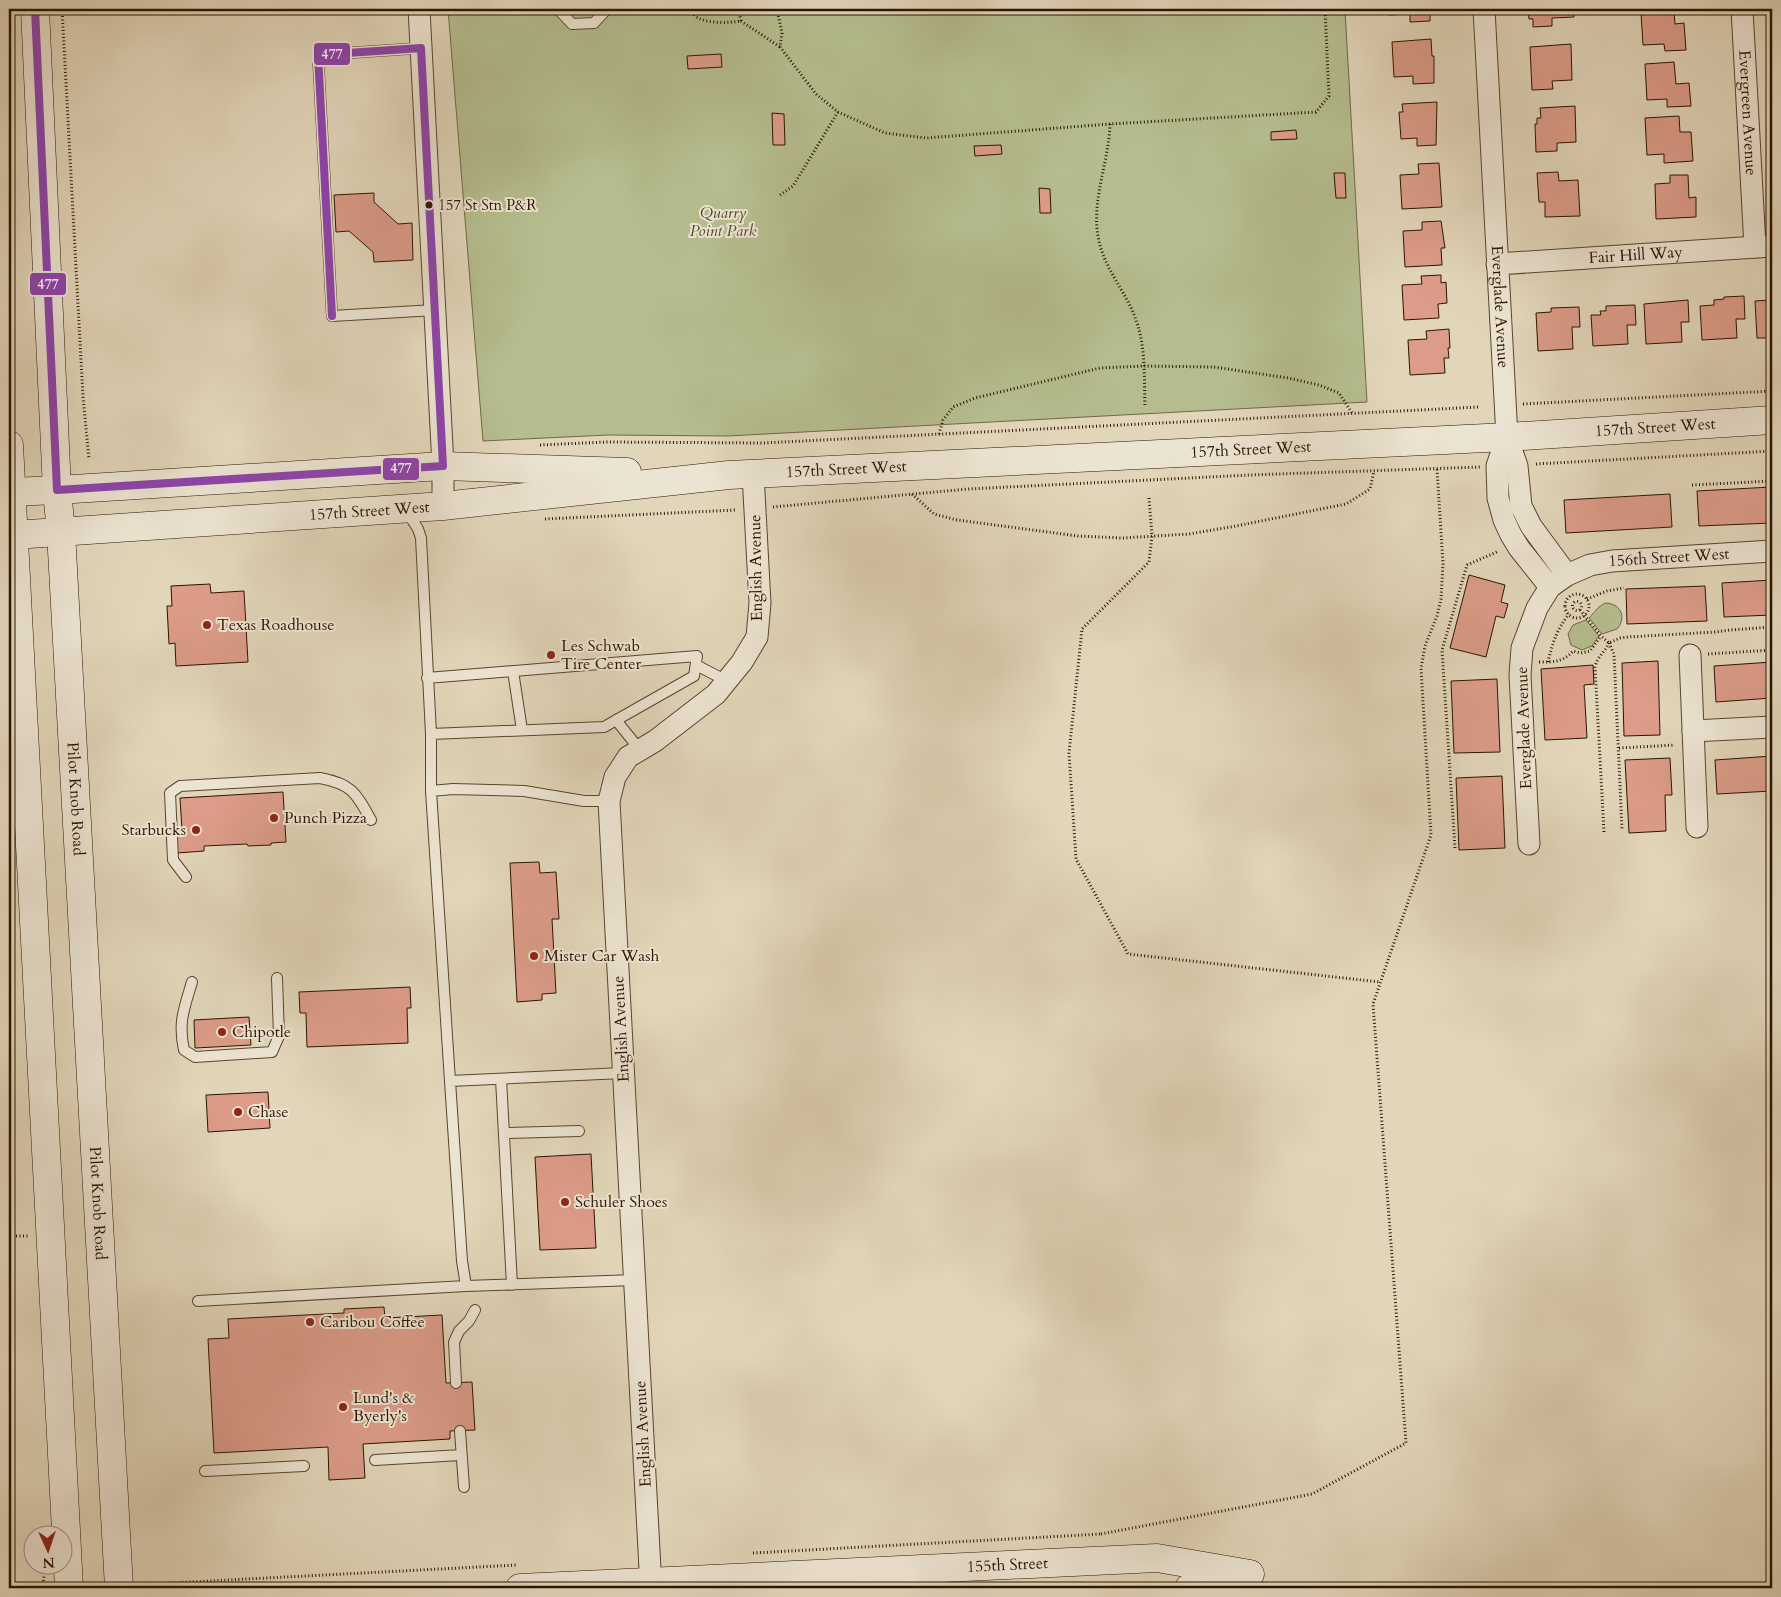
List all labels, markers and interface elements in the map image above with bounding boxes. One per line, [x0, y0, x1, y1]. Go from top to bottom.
line badge: 477 [313, 42, 351, 66]
text: 477 [321, 45, 343, 64]
street label: Evergreen Avenue [1733, 49, 1762, 176]
place label: 157 St Stn P&R [438, 195, 537, 215]
marker: 157 St Stn P&R [424, 200, 434, 210]
park label: Quarry Point Park [690, 202, 756, 242]
street label: Fair Hill Way [1588, 241, 1684, 269]
street label: Everglade Avenue [1486, 245, 1514, 369]
line badge: 477 [29, 272, 67, 296]
text: 477 [37, 275, 59, 294]
street label: 157th Street West [1594, 413, 1716, 442]
street label: 157th Street West [1190, 436, 1312, 463]
street label: 157th Street West [785, 455, 907, 483]
line badge: 477 [382, 457, 420, 481]
text: 477 [390, 459, 412, 478]
street label: 157th Street West [308, 496, 430, 526]
street label: English Avenue [744, 514, 768, 622]
street label: 156th Street West [1608, 543, 1730, 572]
place label: Texas Roadhouse [217, 614, 335, 636]
marker: Texas Roadhouse [201, 619, 213, 631]
place label: Les Schwab Tire Center [561, 635, 642, 675]
marker: Les Schwab Tire Center [545, 649, 557, 661]
street label: Everglade Avenue [1511, 666, 1537, 790]
street label: Pilot Knob Road [62, 741, 90, 857]
place label: Punch Pizza [284, 807, 367, 829]
marker: Punch Pizza [268, 812, 280, 824]
place label: Starbucks [122, 819, 186, 841]
marker: Starbucks [190, 824, 202, 836]
place label: Mister Car Wash [544, 945, 660, 967]
marker: Mister Car Wash [528, 950, 540, 962]
street label: English Avenue [607, 975, 635, 1083]
place label: Chipotle [232, 1021, 291, 1043]
marker: Chipotle [216, 1026, 228, 1038]
place label: Chase [248, 1101, 289, 1123]
marker: Chase [232, 1106, 244, 1118]
street label: Pilot Knob Road [84, 1146, 112, 1261]
place label: Schuler Shoes [575, 1191, 667, 1213]
marker: Schuler Shoes [559, 1196, 571, 1208]
place label: Caribou Coffee [320, 1311, 425, 1333]
marker: Caribou Coffee [304, 1316, 316, 1328]
street label: English Avenue [629, 1380, 657, 1488]
place label: Lund's & Byerly's [353, 1387, 414, 1427]
marker: Lund's & Byerly's [337, 1401, 349, 1413]
north arrow [22, 1524, 72, 1574]
street label: 155th Street [966, 1552, 1049, 1578]
text: N [42, 1553, 55, 1572]

